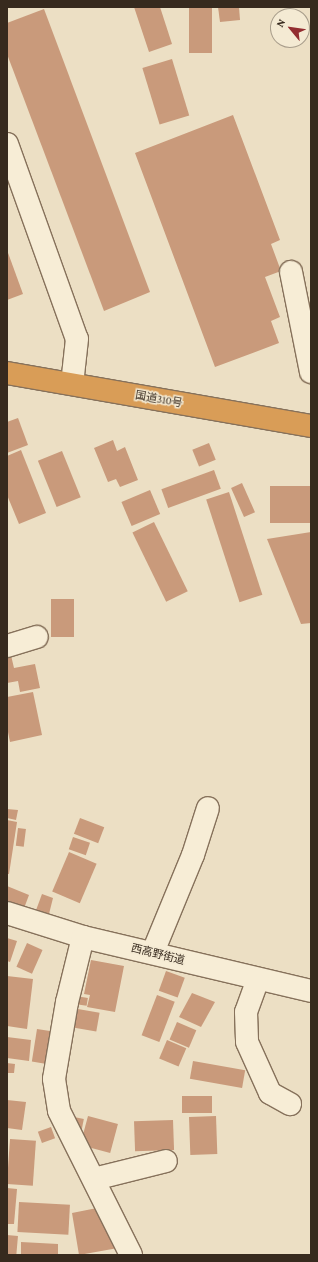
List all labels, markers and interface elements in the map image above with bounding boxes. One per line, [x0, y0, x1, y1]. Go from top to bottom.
north arrow [270, 8, 310, 48]
text: N [273, 16, 287, 29]
street label: 国道310号 [134, 388, 184, 410]
street label: 西高野街道 [130, 941, 186, 967]

